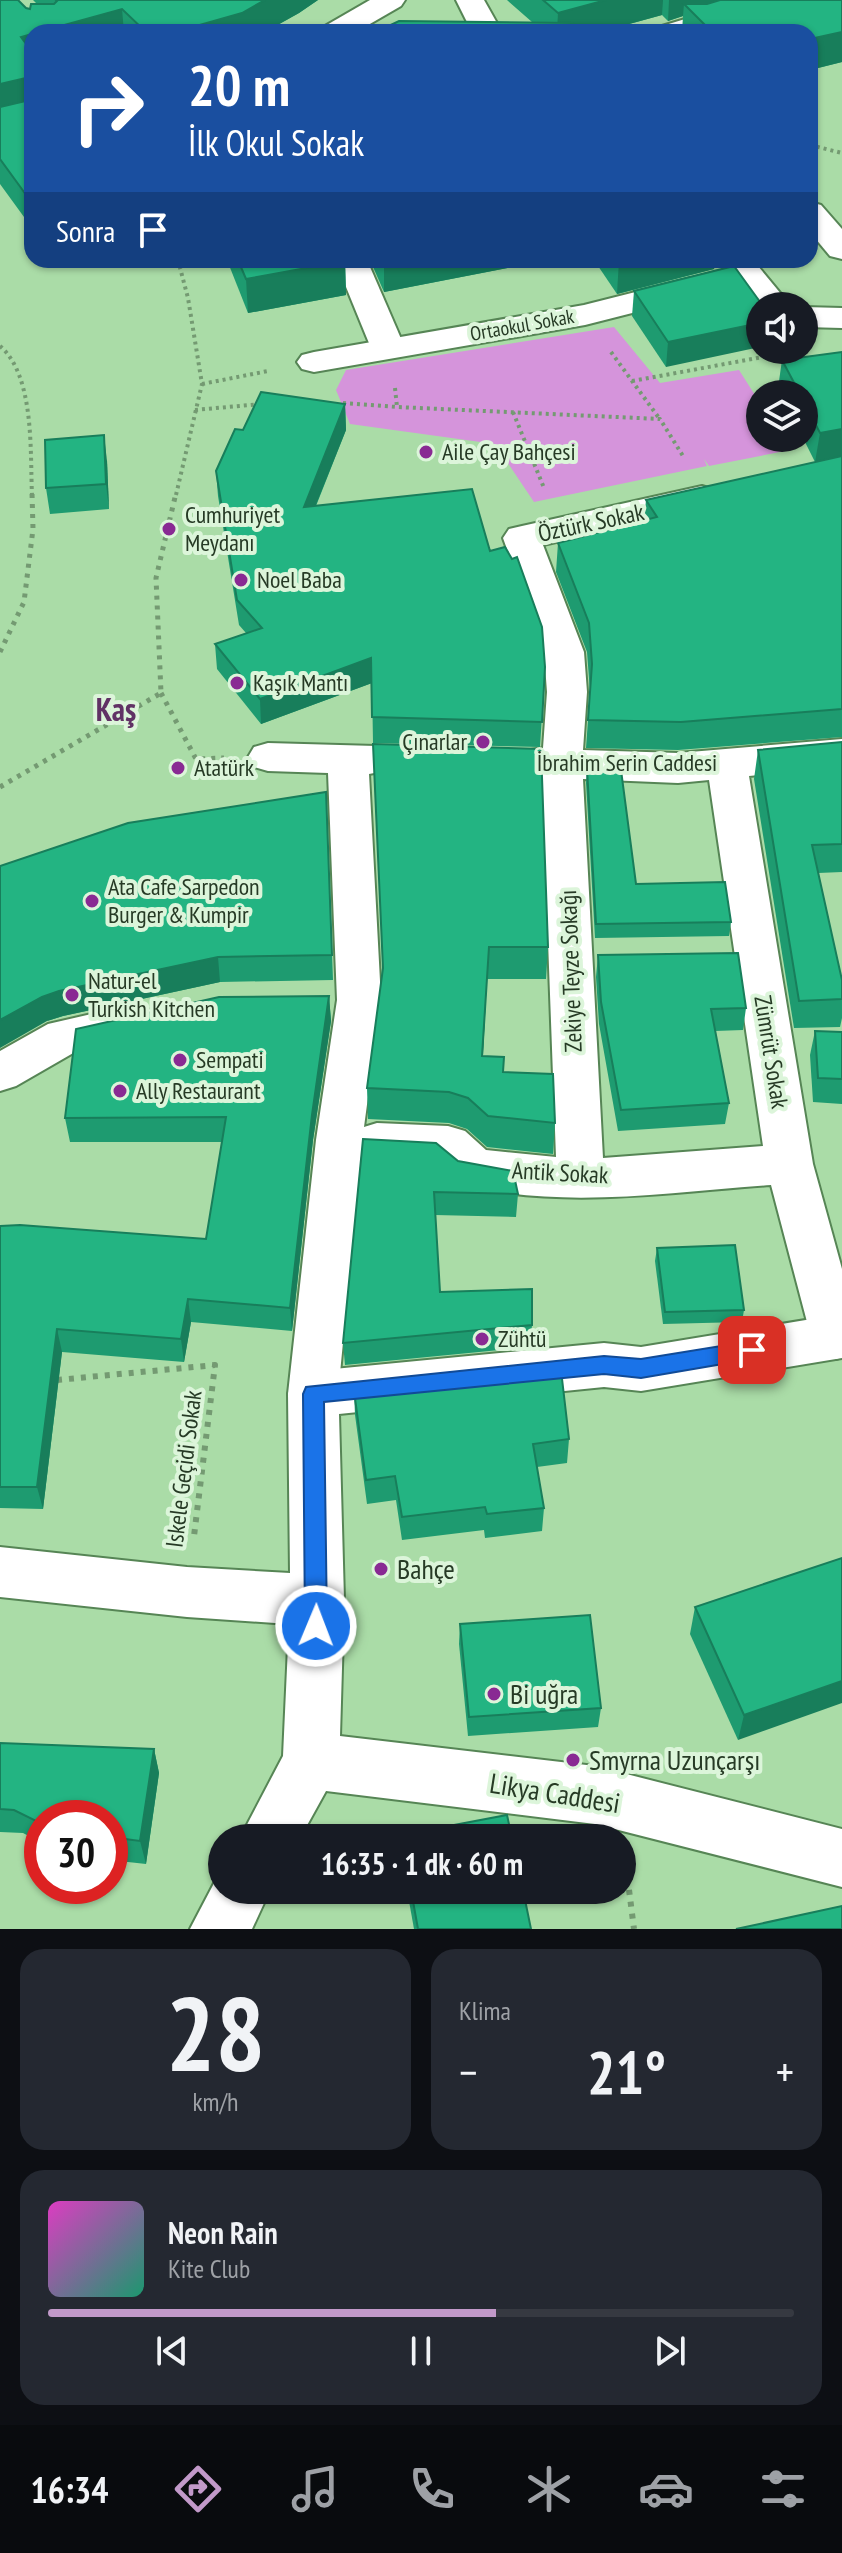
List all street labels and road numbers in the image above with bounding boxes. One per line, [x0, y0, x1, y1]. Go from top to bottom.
street label: Ortaokul Sokak [468, 303, 576, 347]
street label: Öztürk Sokak [535, 496, 647, 549]
street label: İbrahim Serin Caddesi [537, 747, 717, 778]
street label: Zekiye Teyze Sokağı [552, 889, 589, 1053]
street label: Zümrüt Sokak [747, 993, 796, 1111]
street label: Antik Sokak [511, 1154, 610, 1191]
street label: Iskele Geçidi Sokak [158, 1388, 209, 1549]
street label: Likya Caddesi [487, 1764, 623, 1821]

